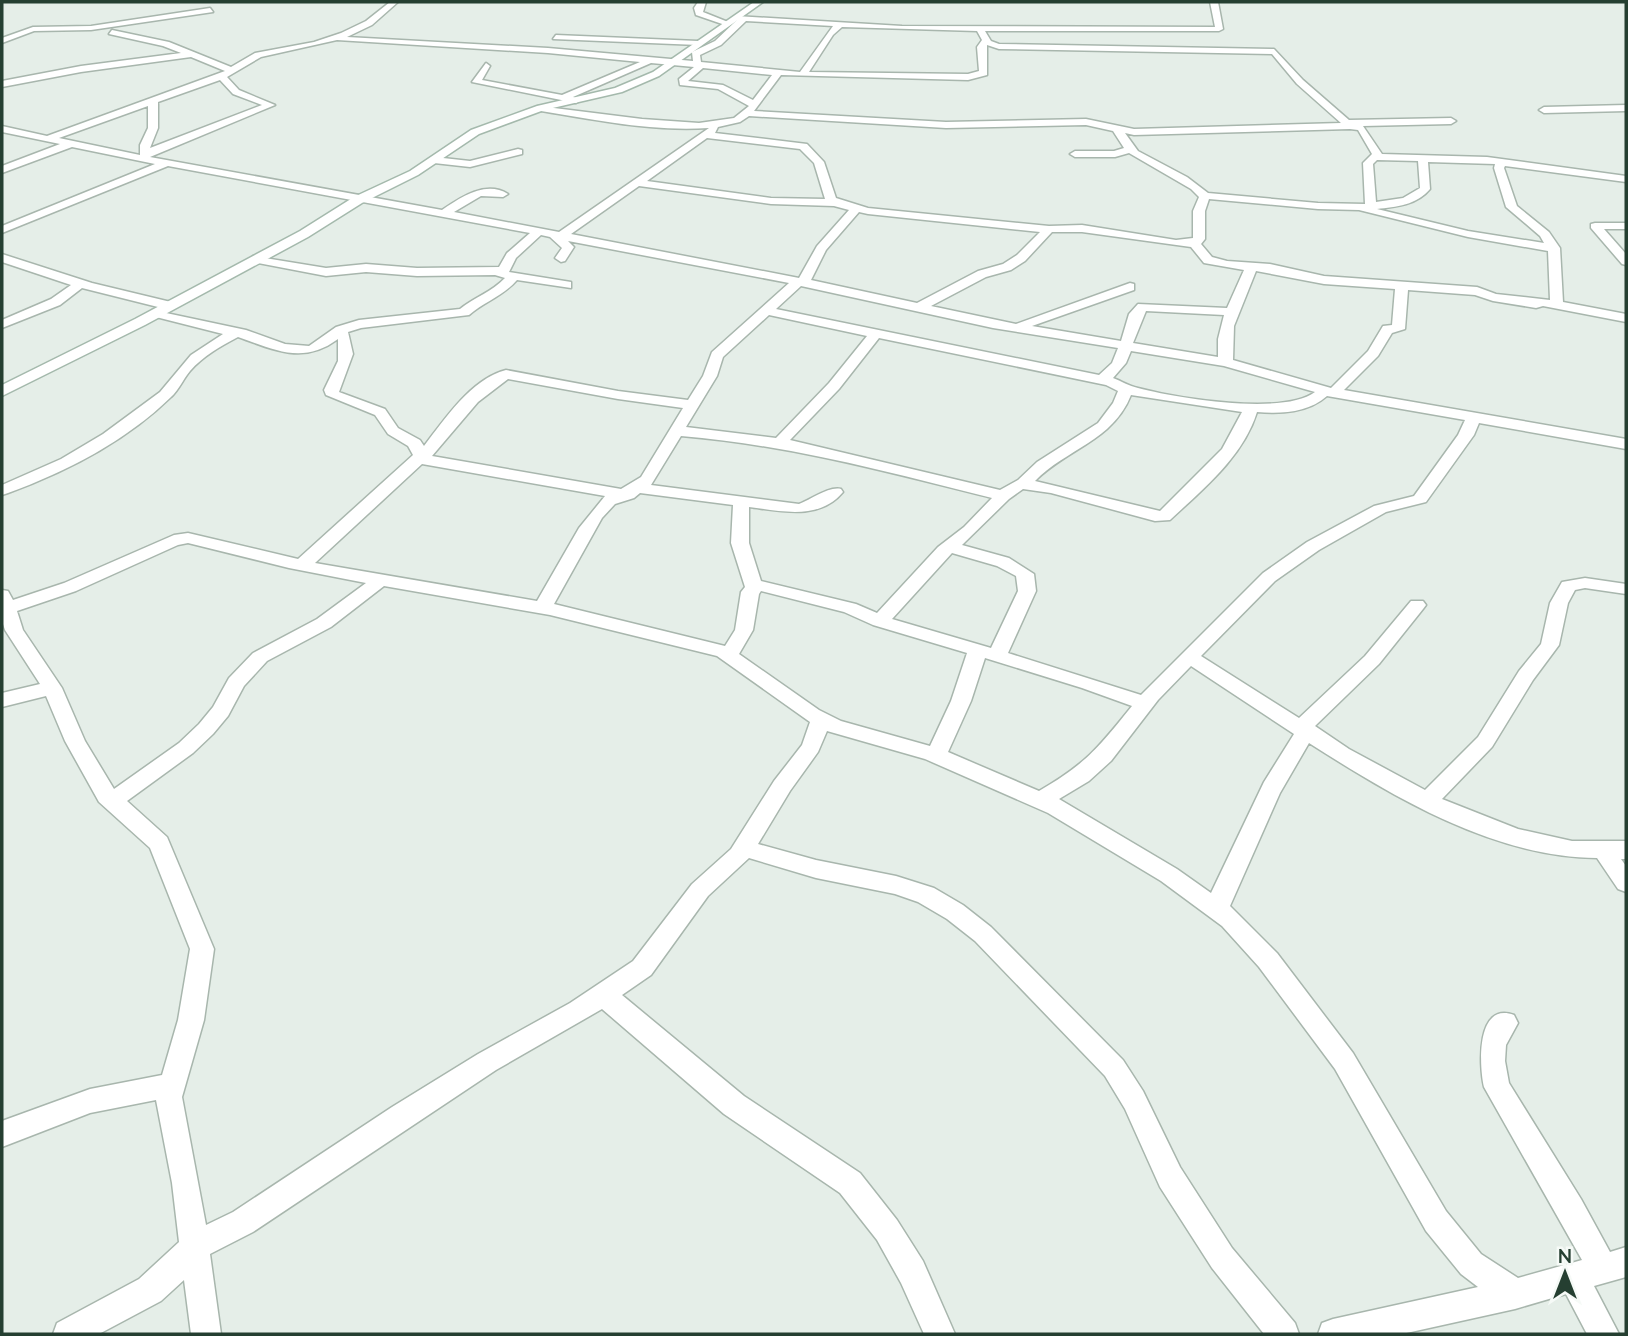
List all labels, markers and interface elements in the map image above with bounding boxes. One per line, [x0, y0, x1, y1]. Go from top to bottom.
north arrow [1530, 1238, 1600, 1308]
text: N [1558, 1244, 1572, 1268]

